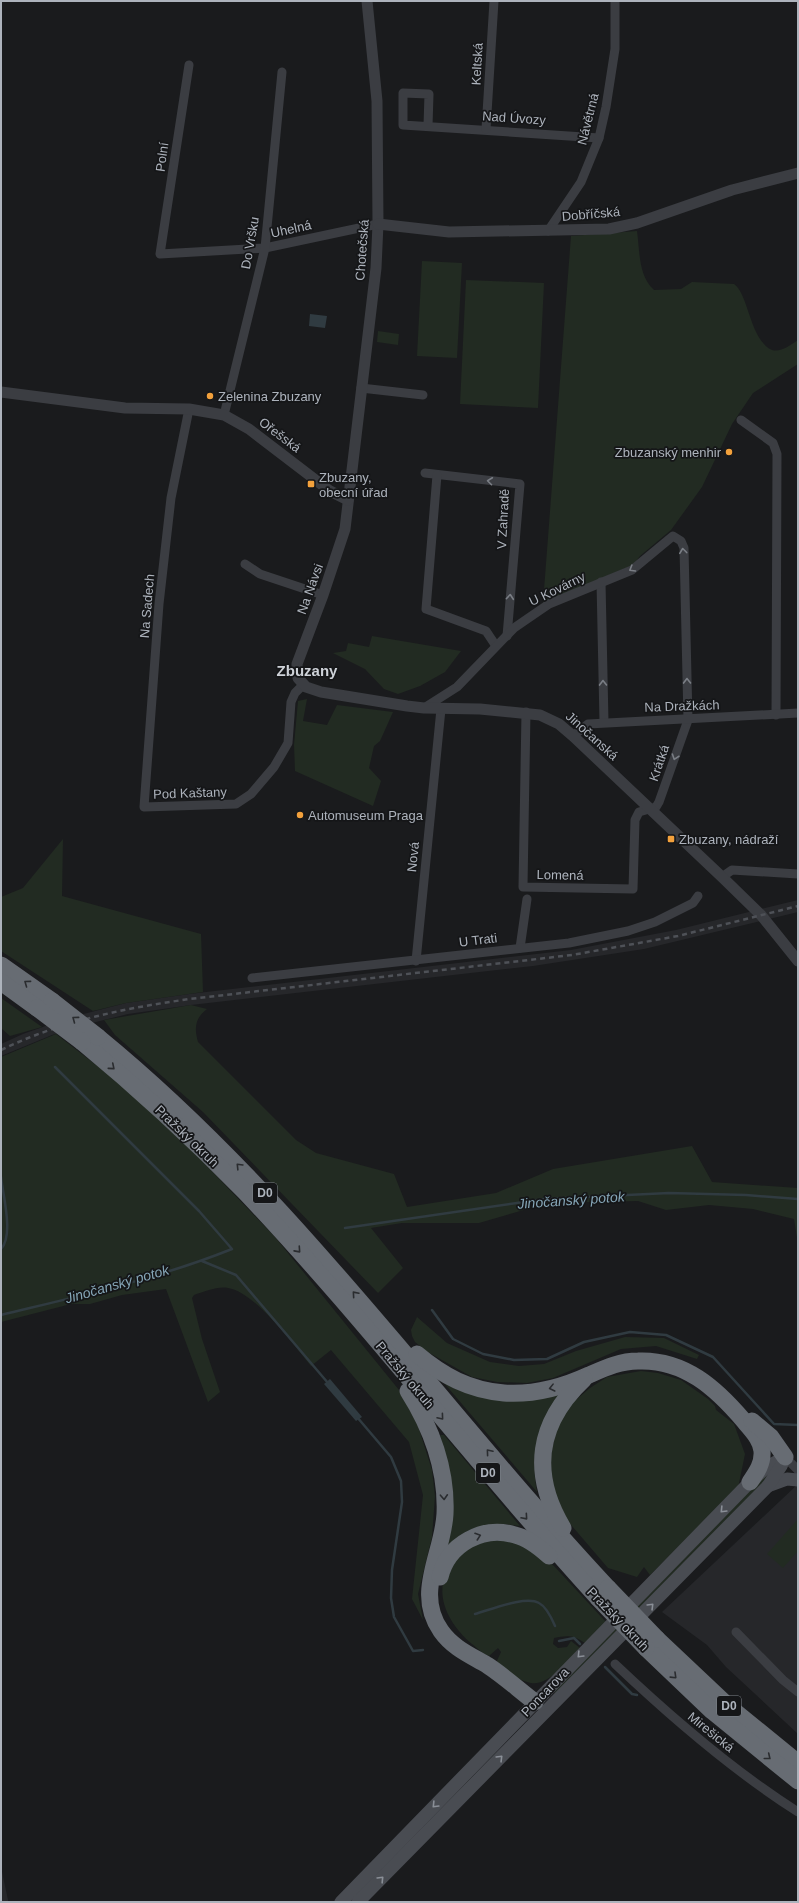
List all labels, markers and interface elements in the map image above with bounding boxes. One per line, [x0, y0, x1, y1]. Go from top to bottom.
street label: Keltská [468, 42, 486, 86]
street label: Návětrná [574, 91, 602, 146]
street label: Nad Úvozy [482, 108, 547, 128]
street label: Polní [153, 141, 172, 173]
street label: Dobříčská [561, 204, 622, 224]
street label: Do Vršku [238, 216, 262, 270]
street label: Uhelná [269, 217, 313, 241]
street label: Chotečská [352, 218, 372, 281]
place label: Zelenina Zbuzany [218, 389, 322, 404]
marker: Zelenina Zbuzany [205, 391, 215, 401]
street label: Ořešská [256, 414, 304, 456]
place label: Zbuzanský menhir [615, 445, 722, 460]
marker: Zbuzanský menhir [724, 447, 734, 457]
place label: Zbuzany, obecní úřad [319, 470, 388, 500]
one-way arrow [487, 476, 493, 485]
marker: Zbuzany, obecní úřad [306, 479, 316, 489]
street label: V Zahradě [494, 488, 512, 550]
one-way arrow [679, 548, 688, 554]
street label: Na Návsi [294, 562, 326, 616]
one-way arrow [629, 564, 636, 571]
street label: U Kovárny [526, 569, 588, 609]
street label: Na Sadech [137, 573, 157, 639]
one-way arrow [506, 594, 515, 600]
district label: Zbuzany [277, 662, 338, 679]
one-way arrow [683, 678, 691, 684]
one-way arrow [599, 680, 607, 686]
street label: Na Dražkách [644, 697, 720, 715]
street label: Jinočanská [563, 709, 622, 764]
street label: Krátká [646, 742, 672, 783]
one-way arrow [671, 753, 680, 760]
street label: Pod Kaštany [153, 784, 228, 802]
place label: Automuseum Praga [308, 808, 424, 823]
marker: Automuseum Praga [295, 810, 305, 820]
place label: Zbuzany, nádraží [679, 832, 779, 847]
marker: Zbuzany, nádraží [666, 834, 676, 844]
street label: Nová [404, 840, 422, 873]
street label: Lomená [536, 867, 584, 883]
street label: U Trati [458, 930, 498, 950]
one-way arrow [24, 980, 31, 987]
one-way arrow [73, 1017, 80, 1024]
one-way arrow [108, 1063, 115, 1070]
street label: Pražský okruh [152, 1102, 222, 1170]
one-way arrow [237, 1163, 244, 1171]
road number: D0 [253, 1183, 277, 1203]
water label: Jinočanský potok [516, 1188, 626, 1212]
one-way arrow [293, 1245, 300, 1253]
water label: Jinočanský potok [62, 1261, 172, 1307]
one-way arrow [353, 1291, 360, 1298]
street label: Pražský okruh [373, 1339, 437, 1411]
one-way arrow [549, 1383, 555, 1391]
one-way arrow [437, 1413, 444, 1420]
one-way arrow [486, 1449, 493, 1456]
road number: D0 [476, 1463, 500, 1483]
one-way arrow [440, 1494, 449, 1500]
one-way arrow [720, 1505, 728, 1513]
one-way arrow [520, 1512, 527, 1519]
one-way arrow [475, 1532, 482, 1540]
street label: Pražský okruh [584, 1584, 652, 1654]
one-way arrow [646, 1603, 653, 1611]
one-way arrow [577, 1650, 585, 1658]
street label: Poncarova [518, 1664, 573, 1720]
one-way arrow [669, 1671, 677, 1678]
road number: D0 [717, 1696, 741, 1716]
street label: Mirešická [685, 1709, 738, 1756]
one-way arrow [763, 1752, 771, 1759]
one-way arrow [495, 1755, 503, 1763]
one-way arrow [432, 1800, 440, 1808]
one-way arrow [376, 1876, 384, 1884]

